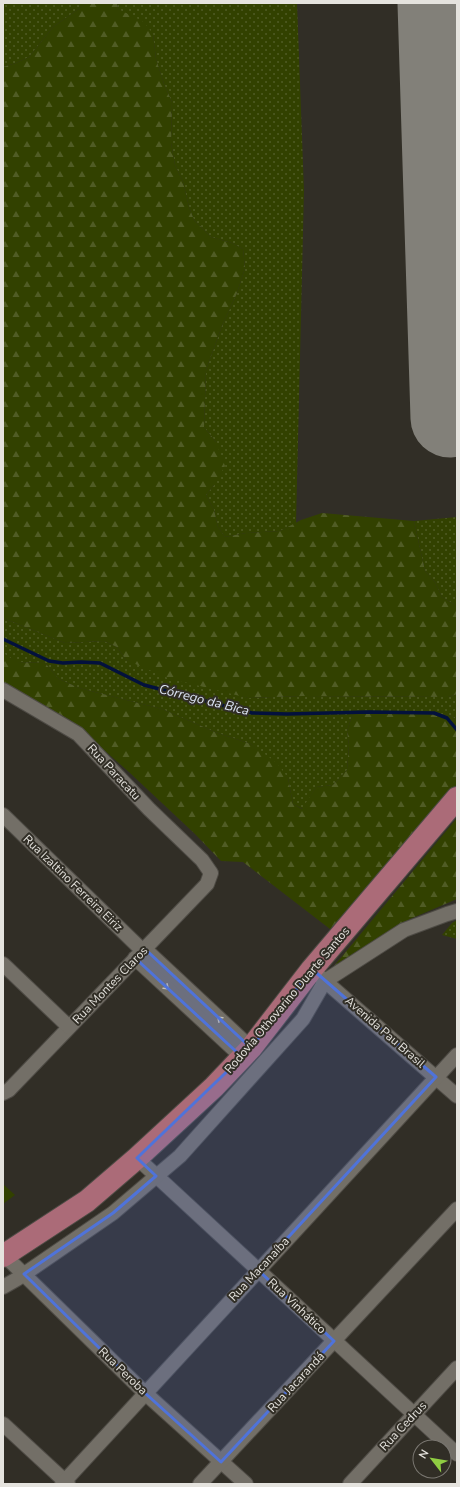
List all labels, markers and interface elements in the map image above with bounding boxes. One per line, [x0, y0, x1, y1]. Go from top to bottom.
water label: Córrego da Bica [157, 680, 251, 720]
street label: Rua Paracatu [84, 740, 144, 804]
street label: Rua Izaltino Ferreira Eiriz [20, 831, 127, 935]
street label: Rodovia Othovarino Duarte Santos [221, 923, 353, 1077]
street label: Rua Montes Claros [69, 943, 151, 1027]
one-way arrow [159, 980, 169, 990]
street label: Avenida Pau Brasil [342, 993, 429, 1072]
one-way arrow [217, 1016, 227, 1026]
street label: Rua Macanaíba [225, 1233, 293, 1305]
street label: Rua Vinhático [264, 1275, 330, 1337]
street label: Rua Peroba [95, 1344, 151, 1398]
street label: Rua Jacarandá [264, 1348, 328, 1416]
street label: Rua Cedrus [376, 1398, 430, 1454]
north arrow [412, 1439, 452, 1479]
text: N [415, 1447, 432, 1461]

